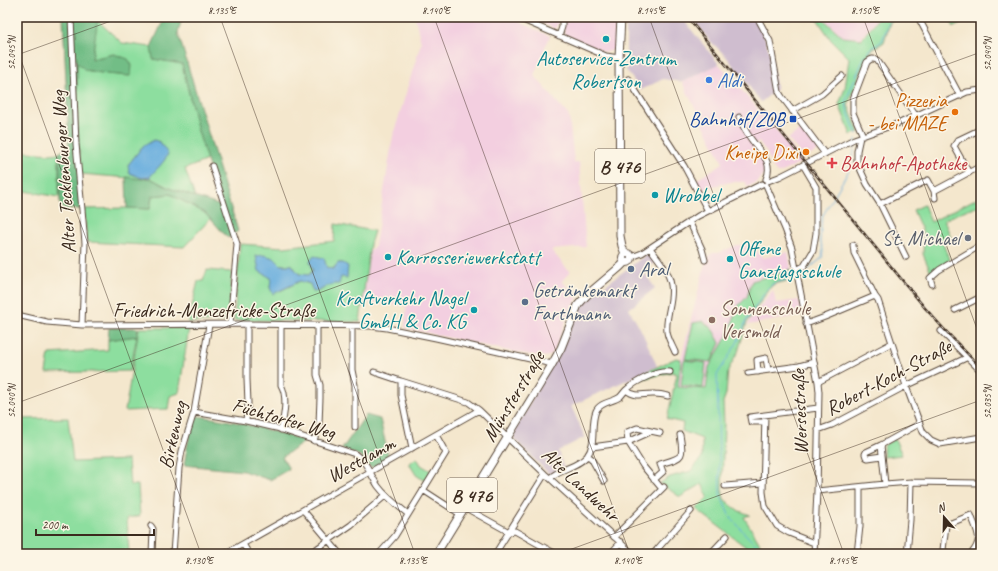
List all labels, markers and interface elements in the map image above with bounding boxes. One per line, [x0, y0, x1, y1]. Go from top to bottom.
text: 8.135°E [208, 4, 238, 17]
text: 8.140°E [422, 4, 452, 17]
text: 8.145°E [637, 4, 667, 17]
text: 8.150°E [851, 4, 881, 17]
text: 52.045°N [5, 34, 18, 70]
marker: Autoservice-Zentrum Robertson [601, 34, 611, 44]
text: 52.040°N [981, 35, 994, 71]
place label: Autoservice-Zentrum Robertson [536, 46, 678, 94]
place label: Aldi [717, 68, 744, 93]
marker: Aldi [704, 75, 714, 85]
street label: Alter Tecklenburger Weg [45, 88, 82, 254]
place label: Pizzeria - bei MAZE [867, 88, 950, 136]
place label: Bahnhof/ZOB [689, 107, 787, 132]
marker: Pizzeria - bei MAZE [950, 107, 960, 117]
marker: Bahnhof/ZOB [788, 114, 798, 124]
place label: Kneipe Dixi [725, 140, 800, 165]
marker: Kneipe Dixi [801, 147, 811, 157]
road number: B 476 [595, 149, 645, 183]
place label: Bahnhof-Apotheke [840, 151, 968, 176]
marker: Bahnhof-Apotheke [827, 158, 837, 168]
place label: Wrobbel [663, 183, 723, 208]
marker: Wrobbel [650, 190, 660, 200]
place label: St. Michael [882, 226, 964, 251]
marker: St. Michael [963, 233, 973, 243]
place label: Offene Ganztagsschule [738, 236, 842, 284]
place label: Karrosseriewerkstatt [396, 245, 543, 270]
marker: Karrosseriewerkstatt [383, 252, 393, 262]
marker: Offene Ganztagsschule [725, 254, 735, 264]
place label: Aral [639, 257, 672, 282]
marker: Aral [626, 264, 636, 274]
place label: Getränkemarkt Farthmann [533, 278, 638, 326]
place label: Kraftverkehr Nagel GmbH & Co. KG [336, 286, 470, 334]
place label: Sonnenschule Versmold [720, 296, 812, 344]
marker: Getränkemarkt Farthmann [520, 297, 530, 307]
street label: Friedrich-Menzefricke-Straße [113, 298, 316, 323]
marker: Kraftverkehr Nagel GmbH & Co. KG [469, 305, 479, 315]
marker: Sonnenschule Versmold [707, 315, 717, 325]
street label: Robert-Koch-Straße [821, 333, 957, 421]
street label: Münsterstraße [477, 345, 551, 446]
street label: Wersestraße [785, 368, 813, 455]
text: 52.040°N [5, 382, 18, 418]
text: 52.035°N [981, 383, 994, 419]
street label: Füchtorfer Weg [230, 392, 339, 445]
street label: Birkenweg [153, 397, 193, 471]
street label: Westdamm [323, 430, 401, 488]
street label: Alte Landwehr [536, 442, 626, 528]
road number: B 476 [447, 478, 497, 512]
north arrow [924, 497, 964, 537]
text: N [935, 499, 948, 515]
scale bar [36, 511, 154, 537]
text: 200 m [42, 517, 69, 533]
text: 8.130°E [185, 554, 215, 567]
text: 8.135°E [399, 554, 429, 567]
text: 8.140°E [614, 554, 644, 567]
text: 8.145°E [829, 554, 859, 567]

